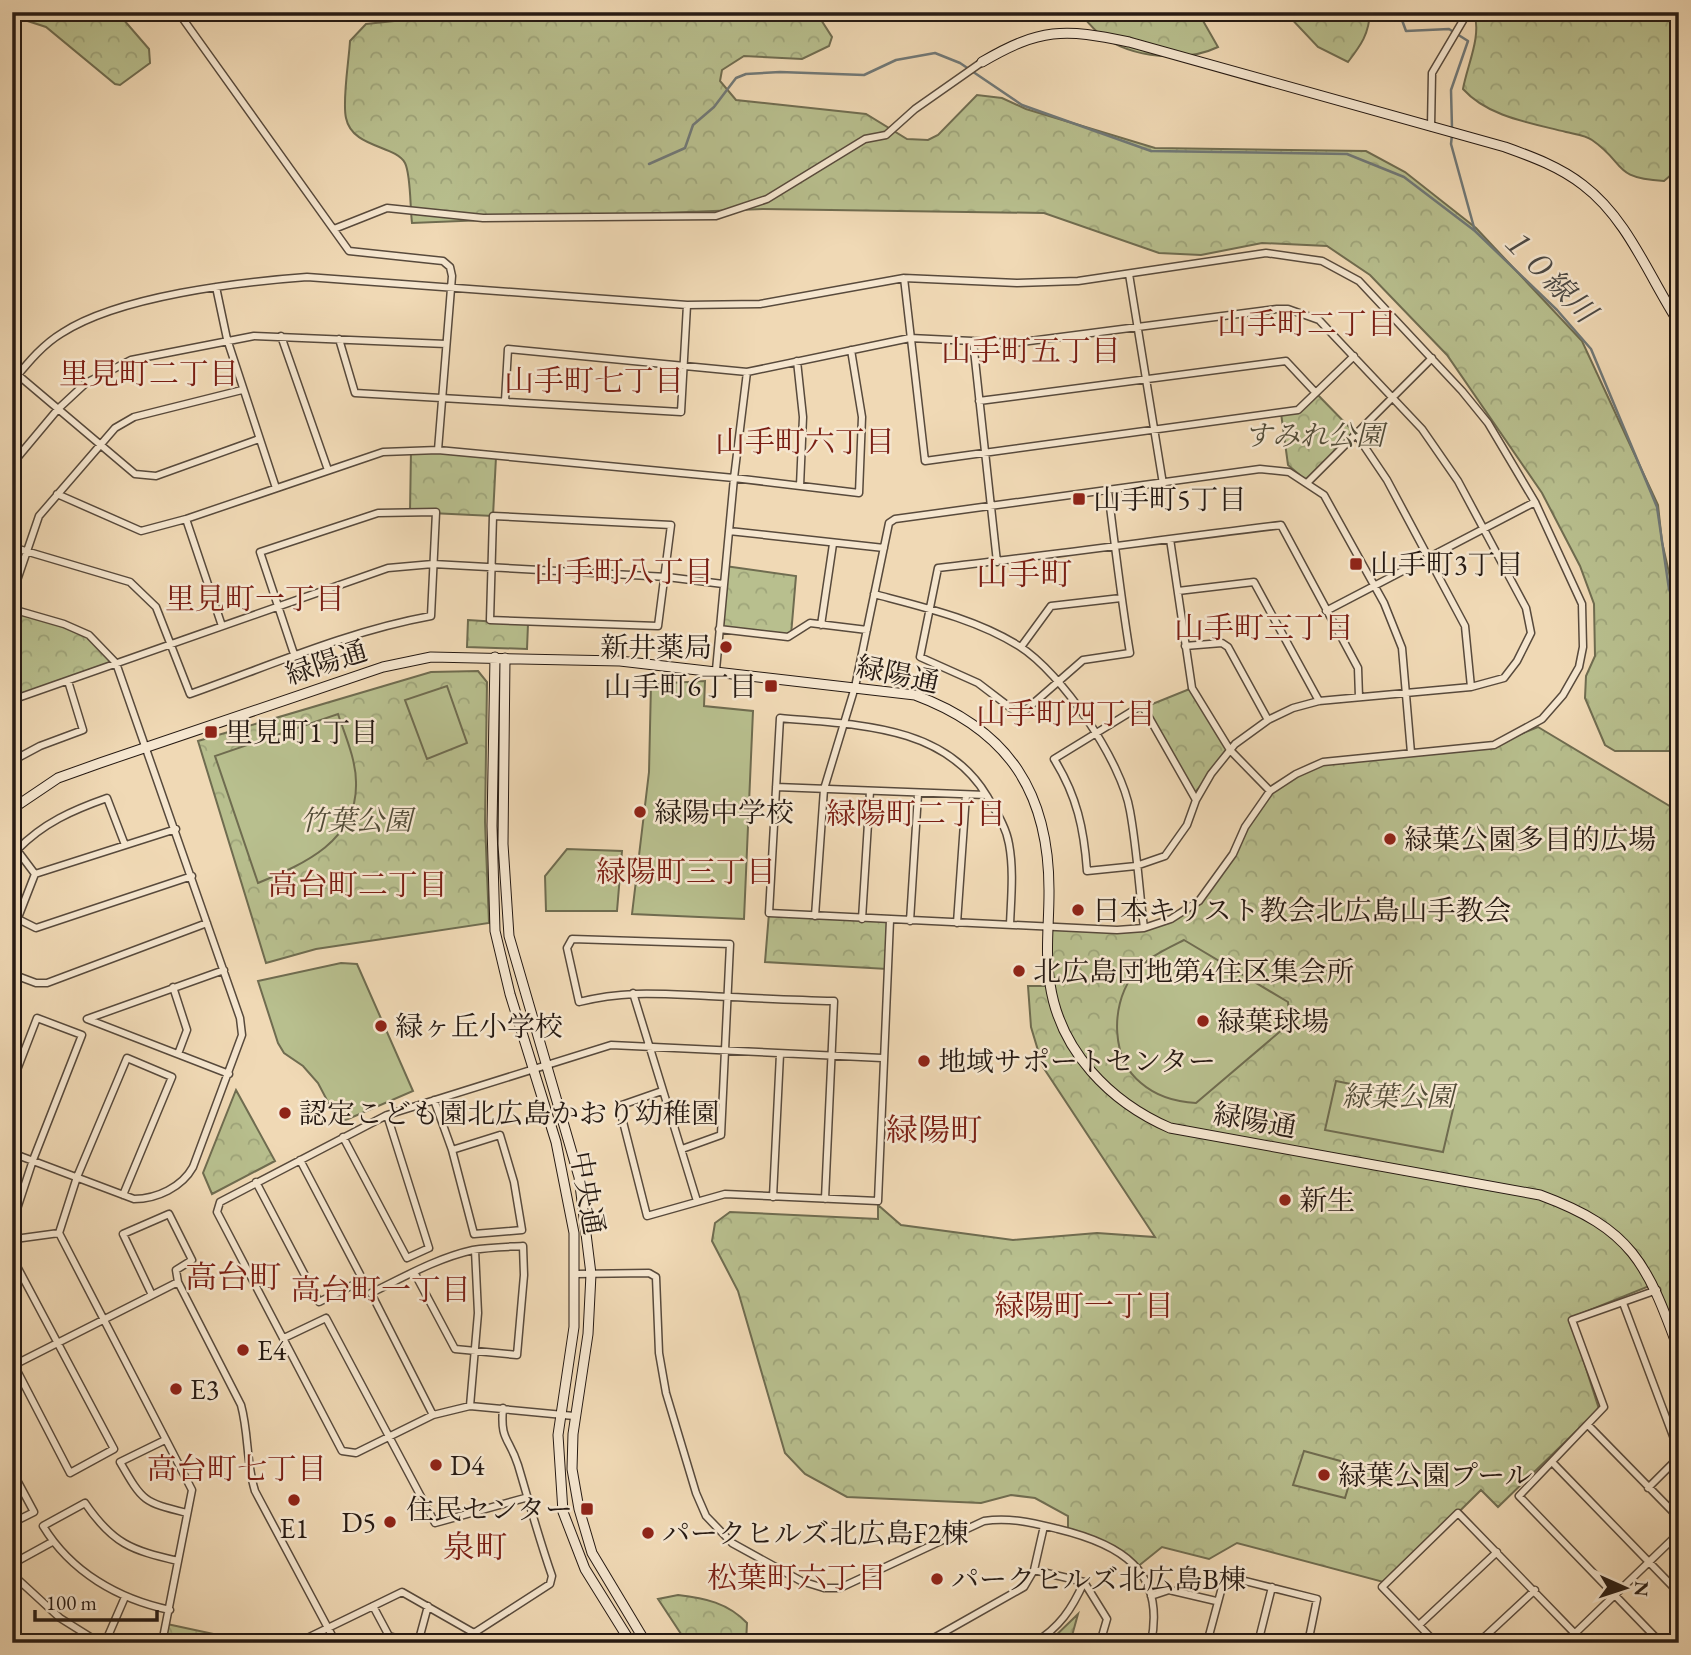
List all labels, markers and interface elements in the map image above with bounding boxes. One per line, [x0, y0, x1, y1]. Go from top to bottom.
water label: １０線川 [1492, 218, 1607, 333]
district label: 山手町二丁目 [1217, 304, 1397, 343]
district label: 山手町五丁目 [941, 331, 1121, 370]
district label: 里見町二丁目 [59, 354, 239, 393]
district label: 山手町七丁目 [504, 361, 684, 400]
park label: すみれ公園 [1244, 417, 1388, 453]
district label: 山手町六丁目 [715, 422, 895, 461]
place label: 山手町5丁目 [1093, 481, 1246, 517]
marker: 山手町5丁目 [1071, 491, 1087, 507]
place label: 山手町3丁目 [1370, 546, 1523, 582]
district label: 山手町八丁目 [534, 552, 714, 591]
district label: 山手町 [976, 553, 1072, 595]
marker: 山手町3丁目 [1348, 556, 1364, 572]
district label: 里見町一丁目 [165, 579, 345, 618]
district label: 山手町三丁目 [1174, 608, 1354, 647]
place label: 新井薬局 [600, 629, 712, 665]
street label: 緑陽通 [280, 632, 372, 692]
marker: 新井薬局 [718, 639, 734, 655]
street label: 緑陽通 [853, 648, 943, 700]
place label: 山手町6丁目 [604, 668, 757, 704]
marker: 山手町6丁目 [763, 678, 779, 694]
district label: 山手町四丁目 [976, 694, 1156, 733]
place label: 里見町1丁目 [225, 714, 378, 750]
marker: 里見町1丁目 [203, 724, 219, 740]
place label: 緑陽中学校 [654, 794, 794, 830]
district label: 緑陽町二丁目 [826, 794, 1006, 833]
park label: 竹葉公園 [300, 802, 416, 838]
marker: 緑陽中学校 [632, 804, 648, 820]
place label: 緑葉公園多目的広場 [1404, 821, 1656, 857]
marker: 緑葉公園多目的広場 [1382, 831, 1398, 847]
district label: 緑陽町三丁目 [596, 852, 776, 891]
district label: 高台町二丁目 [268, 865, 448, 904]
place label: 日本キリスト教会北広島山手教会 [1092, 892, 1511, 928]
marker: 日本キリスト教会北広島山手教会 [1070, 902, 1086, 918]
place label: 北広島団地第4住区集会所 [1033, 953, 1354, 989]
marker: 北広島団地第4住区集会所 [1011, 963, 1027, 979]
place label: 緑葉球場 [1217, 1003, 1329, 1039]
place label: 緑ヶ丘小学校 [395, 1008, 563, 1044]
marker: 緑葉球場 [1195, 1013, 1211, 1029]
marker: 緑ヶ丘小学校 [373, 1018, 389, 1034]
place label: 地域サポートセンター [938, 1043, 1216, 1079]
marker: 地域サポートセンター [916, 1053, 932, 1069]
park label: 緑葉公園 [1342, 1078, 1458, 1114]
place label: 認定こども園北広島かおり幼稚園 [299, 1095, 719, 1131]
street label: 緑陽通 [1211, 1095, 1299, 1145]
marker: 認定こども園北広島かおり幼稚園 [277, 1105, 293, 1121]
district label: 緑陽町 [886, 1109, 982, 1151]
street label: 中央通 [563, 1149, 613, 1237]
place label: 新生 [1299, 1182, 1355, 1218]
marker: 新生 [1277, 1192, 1293, 1208]
district label: 高台町 [185, 1256, 281, 1298]
district label: 高台町一丁目 [291, 1270, 471, 1309]
district label: 緑陽町一丁目 [994, 1286, 1174, 1325]
place label: E4 [257, 1332, 287, 1368]
marker: E4 [235, 1342, 251, 1358]
place label: E3 [190, 1371, 219, 1407]
marker: E3 [168, 1381, 184, 1397]
place label: D4 [450, 1447, 485, 1483]
district label: 高台町七丁目 [147, 1449, 327, 1488]
marker: D4 [428, 1457, 444, 1473]
place label: 緑葉公園プール [1338, 1457, 1533, 1493]
marker: 緑葉公園プール [1316, 1467, 1332, 1483]
place label: 住民センター [406, 1491, 573, 1527]
marker: E1 [286, 1492, 302, 1508]
marker: 住民センター [579, 1501, 595, 1517]
place label: D5 [341, 1504, 376, 1540]
place label: E1 [279, 1510, 309, 1546]
marker: D5 [382, 1514, 398, 1530]
place label: パークヒルズ北広島F2棟 [662, 1515, 969, 1551]
marker: パークヒルズ北広島F2棟 [640, 1525, 656, 1541]
district label: 泉町 [443, 1526, 507, 1568]
north arrow [1590, 1554, 1660, 1624]
district label: 松葉町六丁目 [707, 1558, 887, 1597]
place label: パークヒルズ北広島B棟 [951, 1561, 1247, 1597]
marker: パークヒルズ北広島B棟 [929, 1571, 945, 1587]
scale bar [35, 1578, 158, 1622]
text: N [1629, 1581, 1654, 1598]
text: 100 m [46, 1589, 97, 1616]

